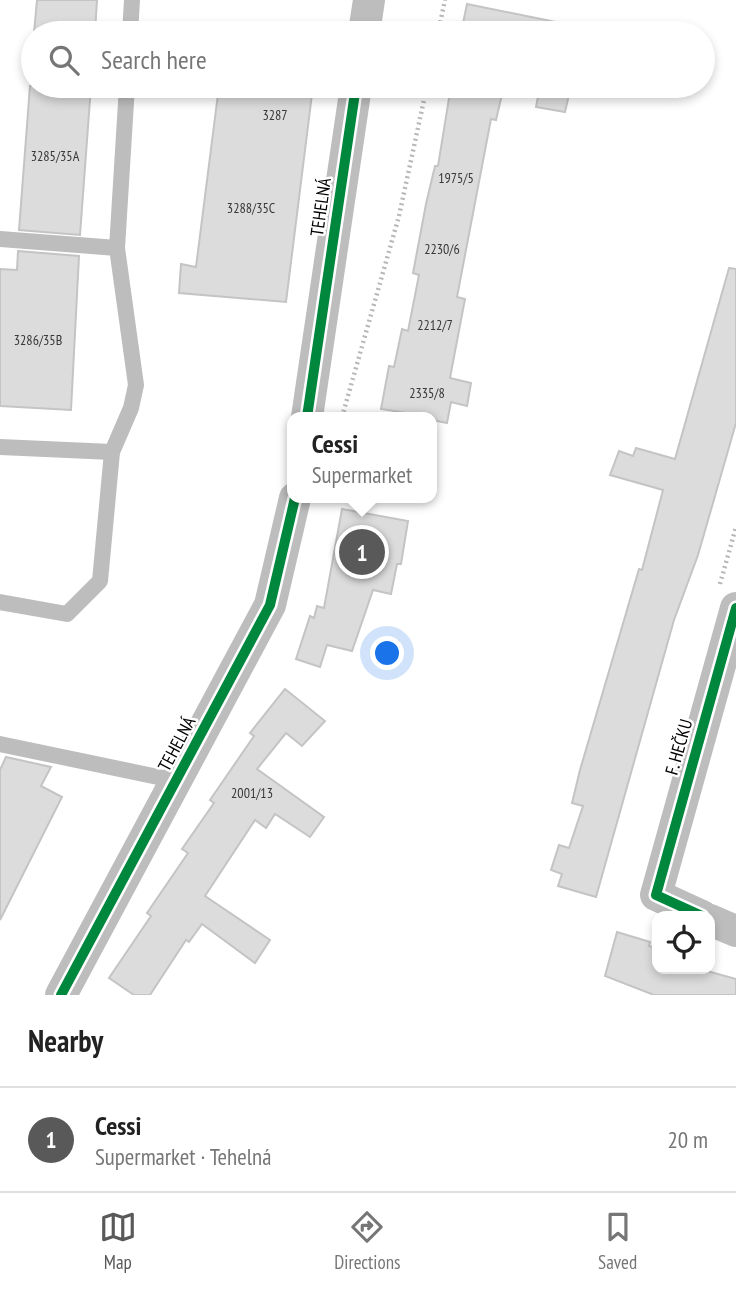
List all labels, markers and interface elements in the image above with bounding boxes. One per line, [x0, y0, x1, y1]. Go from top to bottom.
search box [21, 21, 715, 98]
icon: search [45, 41, 83, 79]
text: Search here [101, 43, 207, 76]
house number: 3287 [262, 106, 288, 124]
house number: 3285/35A [31, 147, 80, 165]
house number: 1975/5 [438, 169, 474, 187]
street label: TEHELNÁ [305, 176, 336, 238]
house number: 3288/35C [227, 199, 276, 217]
house number: 2230/6 [424, 240, 460, 258]
house number: 2212/7 [417, 316, 453, 334]
house number: 3286/35B [14, 331, 62, 349]
house number: 2335/8 [409, 384, 445, 402]
popup [287, 412, 437, 503]
text: Cessi [312, 427, 358, 460]
text: Supermarket [312, 460, 412, 489]
pin: 1 [339, 526, 385, 578]
your location [370, 636, 404, 670]
street label: TEHELNÁ [153, 712, 201, 775]
street label: F. HEČKU [660, 716, 697, 777]
house number: 2001/13 [231, 784, 273, 802]
map controls [652, 911, 715, 974]
button: locate [652, 911, 715, 974]
text: Nearby [28, 1021, 103, 1060]
text: Cessi [95, 1109, 141, 1142]
text: 1 [46, 1125, 57, 1154]
text: 20 m [667, 1125, 708, 1154]
text: Supermarket · Tehelná [95, 1142, 271, 1171]
tab: Map [99, 1208, 137, 1274]
tab: Directions [334, 1208, 400, 1274]
tab: Saved [598, 1208, 637, 1274]

